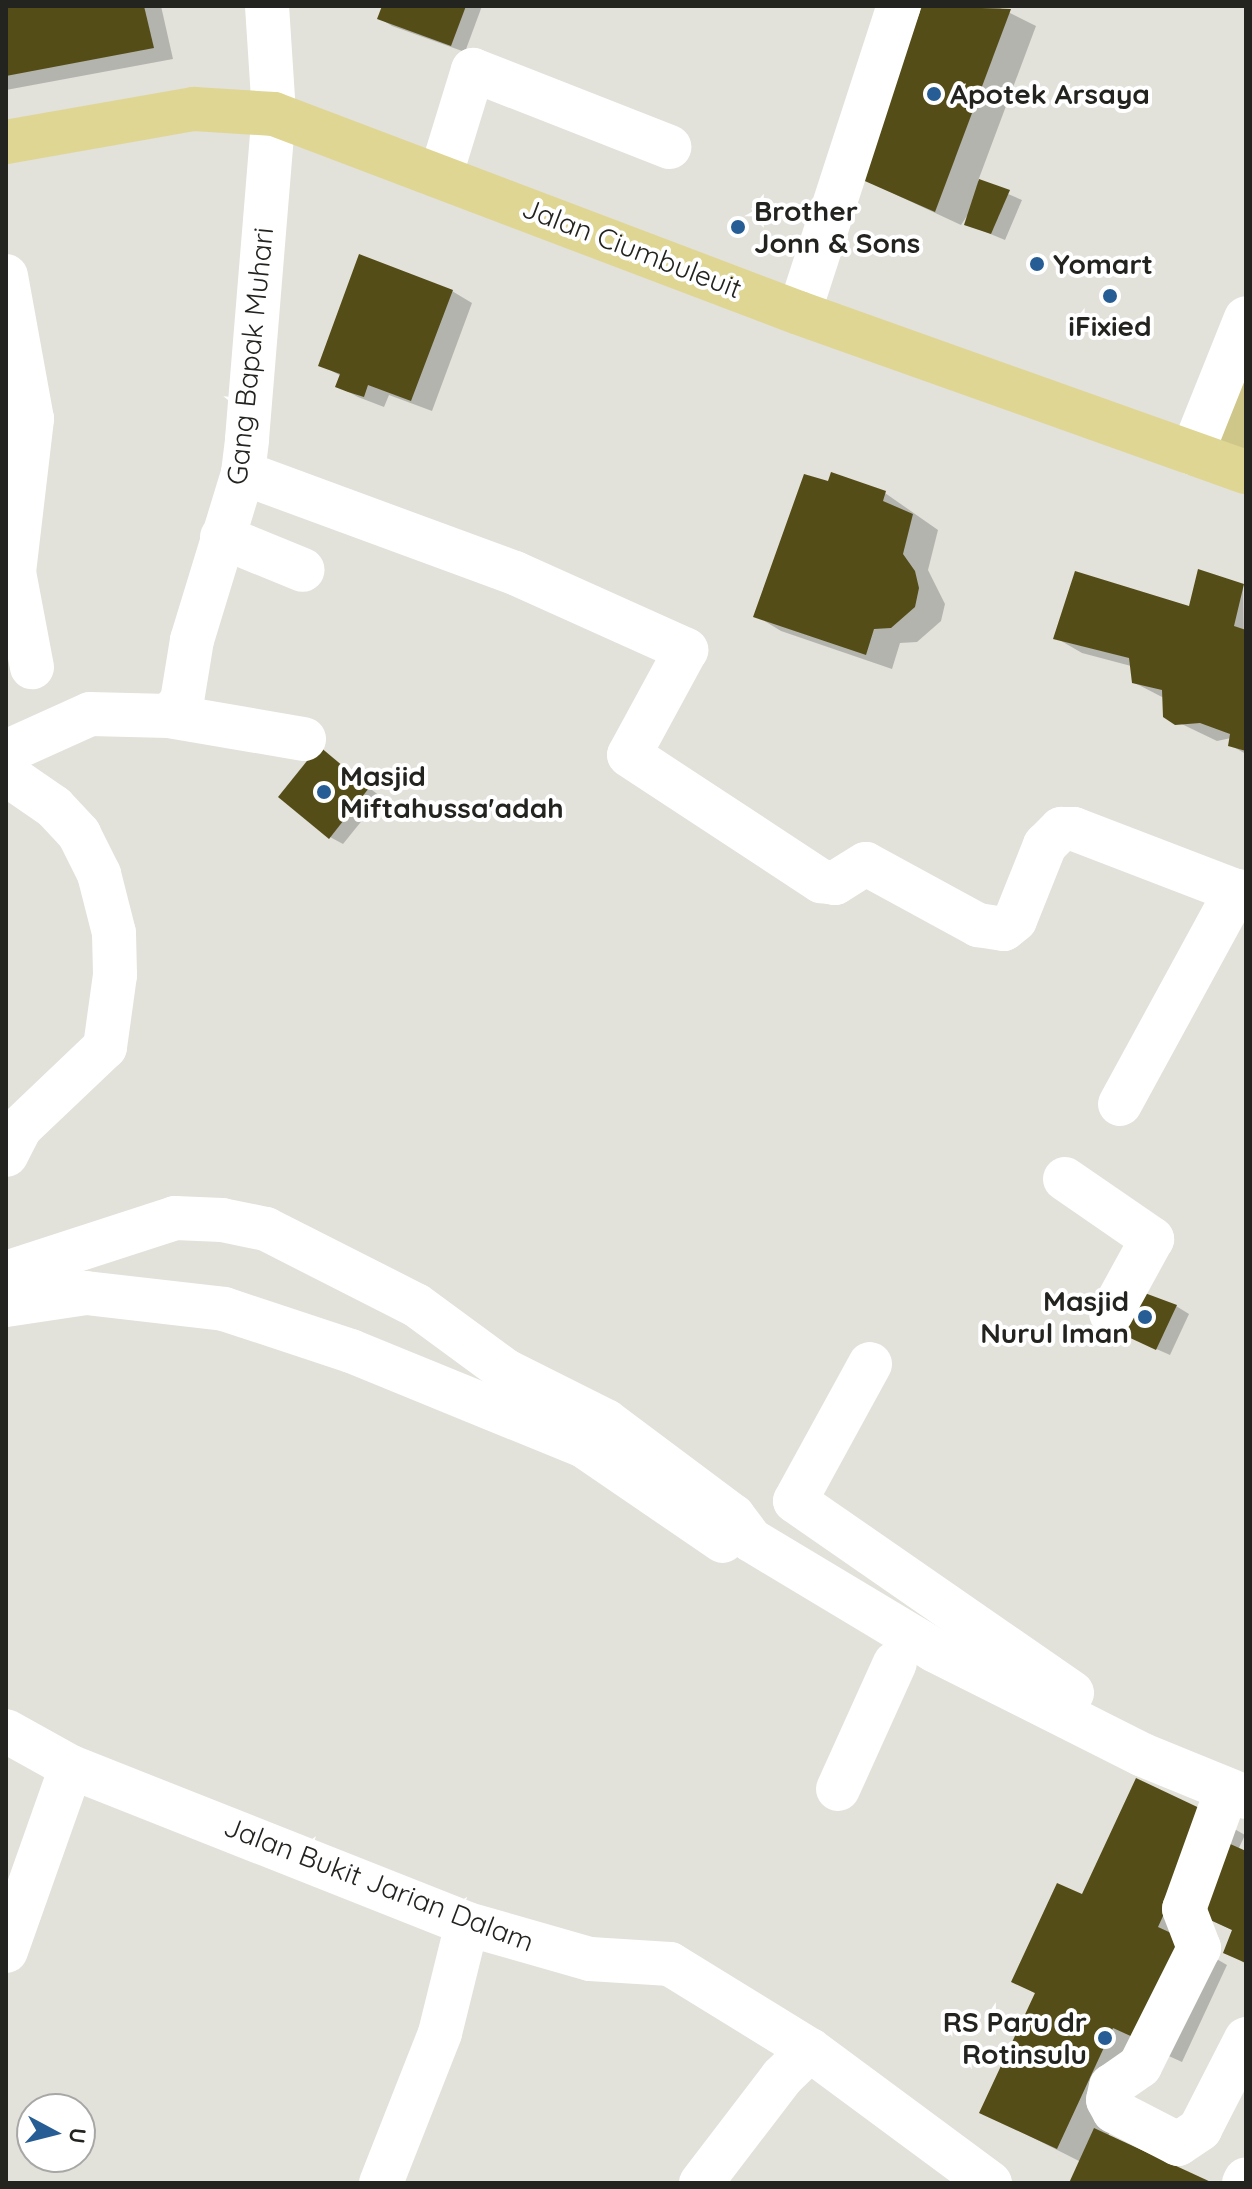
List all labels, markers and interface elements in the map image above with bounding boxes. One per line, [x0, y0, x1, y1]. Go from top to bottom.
place label: Apotek Arsaya [950, 77, 1150, 111]
marker: Apotek Arsaya [925, 85, 943, 103]
street label: Jalan Ciumbuleuit [518, 191, 746, 305]
place label: Brother Jonn & Sons [754, 194, 920, 260]
marker: Brother Jonn & Sons [729, 218, 747, 236]
street label: Gang Bapak Muhari [220, 226, 280, 486]
place label: Yomart [1053, 247, 1153, 281]
marker: Yomart [1028, 255, 1046, 273]
marker: iFixied [1101, 287, 1119, 305]
place label: iFixied [1068, 309, 1152, 343]
place label: Masjid Miftahussa'adah [340, 759, 564, 825]
marker: Masjid Miftahussa'adah [315, 783, 333, 801]
place label: Masjid Nurul Iman [980, 1284, 1129, 1350]
marker: Masjid Nurul Iman [1136, 1308, 1154, 1326]
street label: Jalan Bukit Jarian Dalam [219, 1809, 539, 1959]
place label: RS Paru dr Rotinsulu [943, 2005, 1087, 2071]
marker: RS Paru dr Rotinsulu [1094, 2027, 1116, 2049]
north arrow [16, 2093, 96, 2173]
text: U [63, 2126, 93, 2145]

